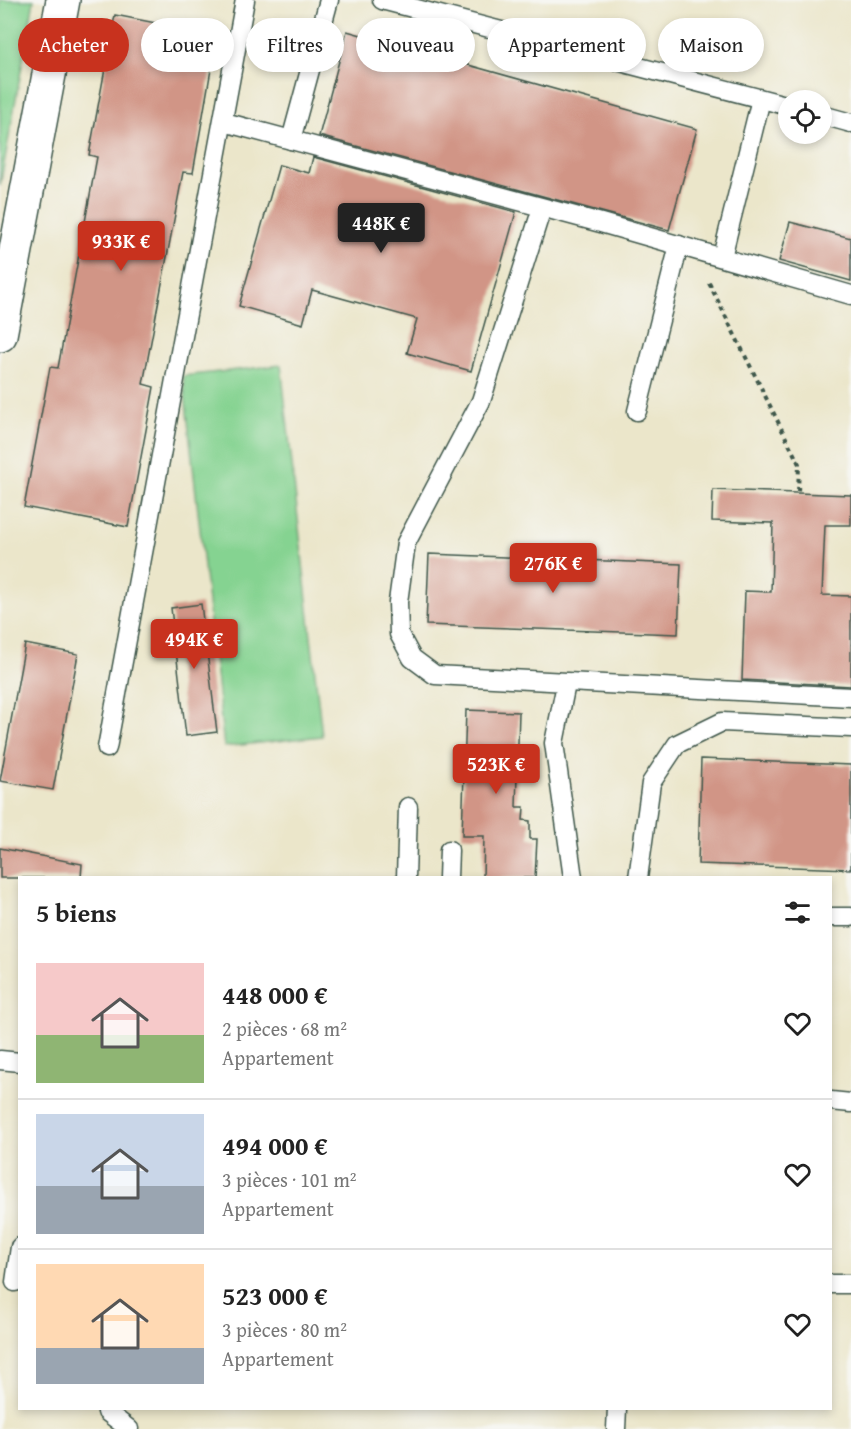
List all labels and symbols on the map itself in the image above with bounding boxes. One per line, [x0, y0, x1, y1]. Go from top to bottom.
pin: 448K € [332, 203, 430, 254]
pin: 933K € [72, 221, 170, 272]
pin: 276K € [504, 543, 602, 594]
pin: 494K € [145, 619, 243, 670]
pin: 523K € [447, 744, 545, 795]

